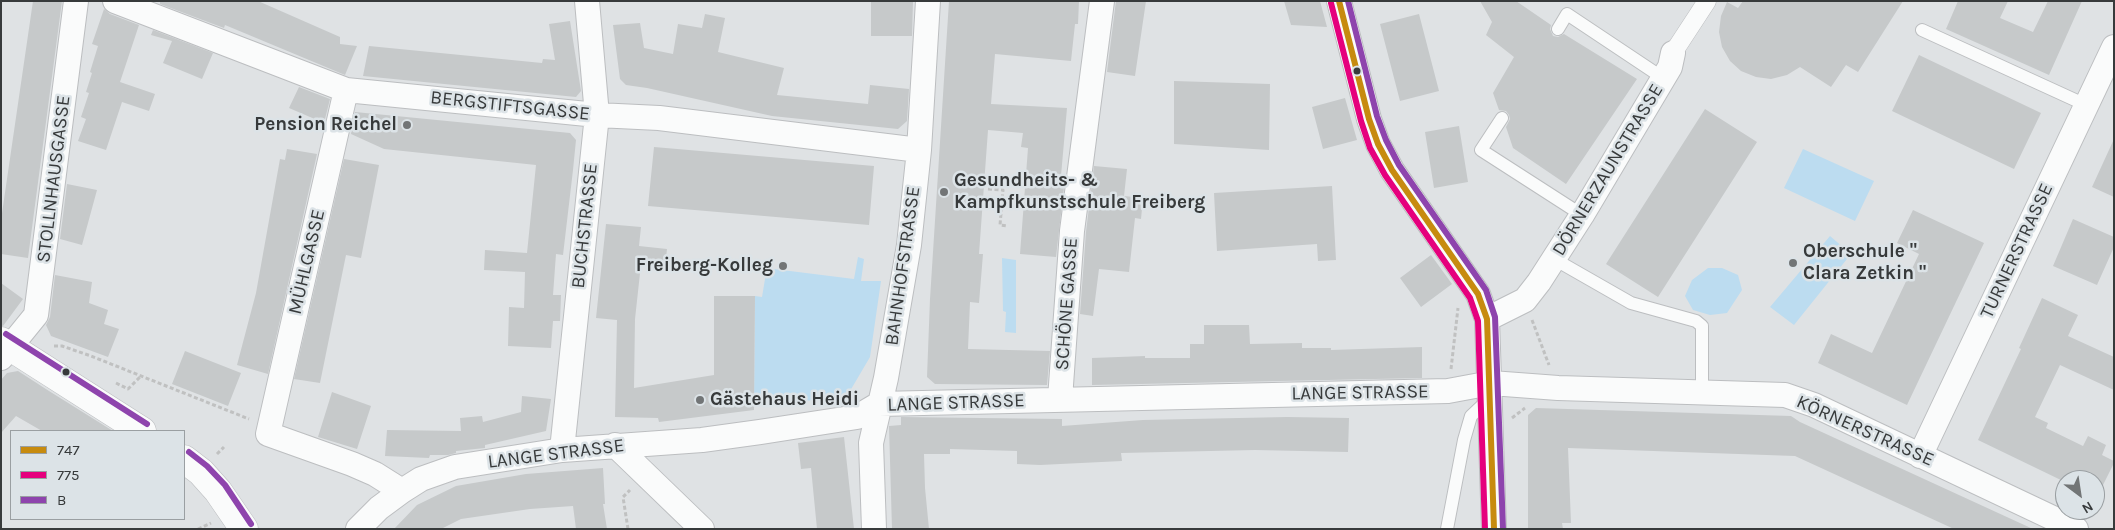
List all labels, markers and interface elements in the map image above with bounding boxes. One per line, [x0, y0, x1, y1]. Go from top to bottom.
unlabelled marker [1352, 66, 1362, 76]
street label: DÖRNERZAUNSTRASSE [1548, 80, 1668, 260]
street label: BERGSTIFTSGASSE [429, 86, 591, 126]
street label: STOLLNHAUSGASSE [32, 94, 76, 264]
place label: Pension Reichel [254, 114, 397, 136]
marker: Pension Reichel [401, 119, 413, 131]
street label: BUCHSTRASSE [567, 162, 603, 290]
place label: Gesundheits- & Kampfkunstschule Freiberg [954, 170, 1205, 214]
street label: TURNERSTRASSE [1976, 180, 2058, 322]
street label: BAHNHOFSTRASSE [881, 185, 925, 347]
marker: Gesundheits- & Kampfkunstschule Freiberg [938, 186, 950, 198]
street label: MÜHLGASSE [284, 207, 330, 317]
street label: SCHÖNE GASSE [1051, 237, 1083, 371]
place label: Oberschule " Clara Zetkin " [1803, 241, 1926, 285]
place label: Freiberg-Kolleg [636, 255, 773, 277]
marker: Oberschule " Clara Zetkin " [1787, 257, 1799, 269]
marker: Freiberg-Kolleg [777, 260, 789, 272]
unlabelled marker [61, 367, 71, 377]
street label: LANGE STRASSE [1291, 380, 1429, 406]
place label: Gästehaus Heidi [710, 389, 859, 411]
street label: LANGE STRASSE [887, 389, 1025, 417]
street label: KÖRNERSTRASSE [1793, 390, 1937, 472]
marker: Gästehaus Heidi [694, 394, 706, 406]
legend [10, 430, 185, 520]
street label: LANGE STRASSE [486, 434, 626, 474]
text: 747 [57, 441, 79, 459]
text: 775 [57, 466, 80, 484]
north arrow [2055, 470, 2105, 520]
text: B [57, 491, 66, 509]
text: N [2079, 498, 2096, 517]

